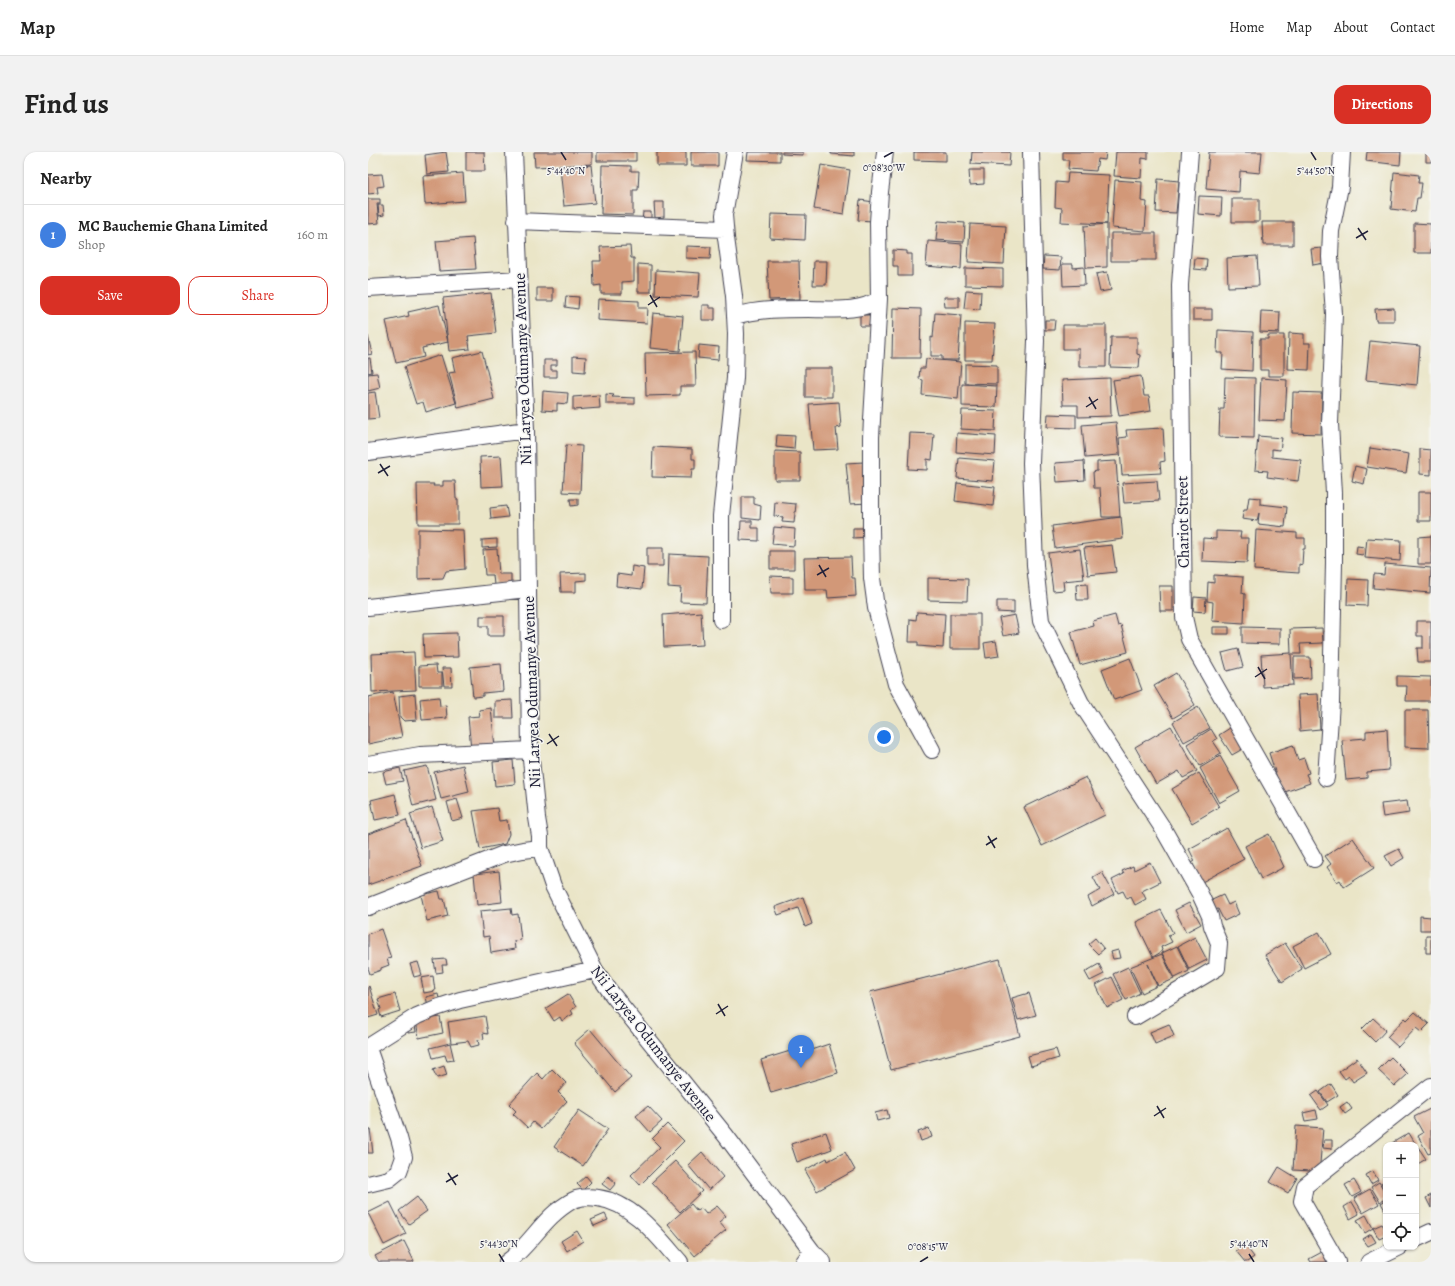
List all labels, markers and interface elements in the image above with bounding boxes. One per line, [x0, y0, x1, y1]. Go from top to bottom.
text: Map [20, 15, 55, 41]
text: Home [1229, 18, 1264, 37]
text: Map [1286, 18, 1312, 37]
text: About [1334, 18, 1368, 37]
text: Contact [1390, 18, 1435, 37]
text: Find us [24, 85, 109, 123]
button: Directions [1334, 85, 1431, 124]
text: 0°08'30"W [863, 161, 906, 174]
text: 5°44'40"N [547, 164, 585, 177]
text: 5°44'50"N [1297, 164, 1335, 177]
text: Nearby [40, 167, 91, 190]
text: MC Bauchemie Ghana Limited [78, 216, 268, 236]
text: 1 [51, 226, 55, 243]
text: 160 m [297, 226, 328, 243]
text: Shop [78, 236, 105, 253]
street label: Nii Laryea Odumanye Avenue [509, 272, 537, 466]
button: Save [40, 276, 180, 315]
button: Share [188, 276, 328, 315]
street label: Chariot Street [1171, 476, 1195, 568]
street label: Nii Laryea Odumanye Avenue [518, 595, 546, 789]
your location [874, 727, 894, 747]
street label: Nii Laryea Odumanye Avenue [585, 961, 721, 1126]
pin: 1 [788, 1035, 814, 1068]
map controls [1383, 1142, 1419, 1250]
button: + [1383, 1142, 1419, 1178]
button: − [1383, 1178, 1419, 1214]
button: locate [1383, 1214, 1419, 1250]
text: 5°44'30"N [480, 1237, 518, 1250]
text: 5°44'40"N [1230, 1237, 1268, 1250]
text: 0°08'15"W [908, 1240, 949, 1253]

